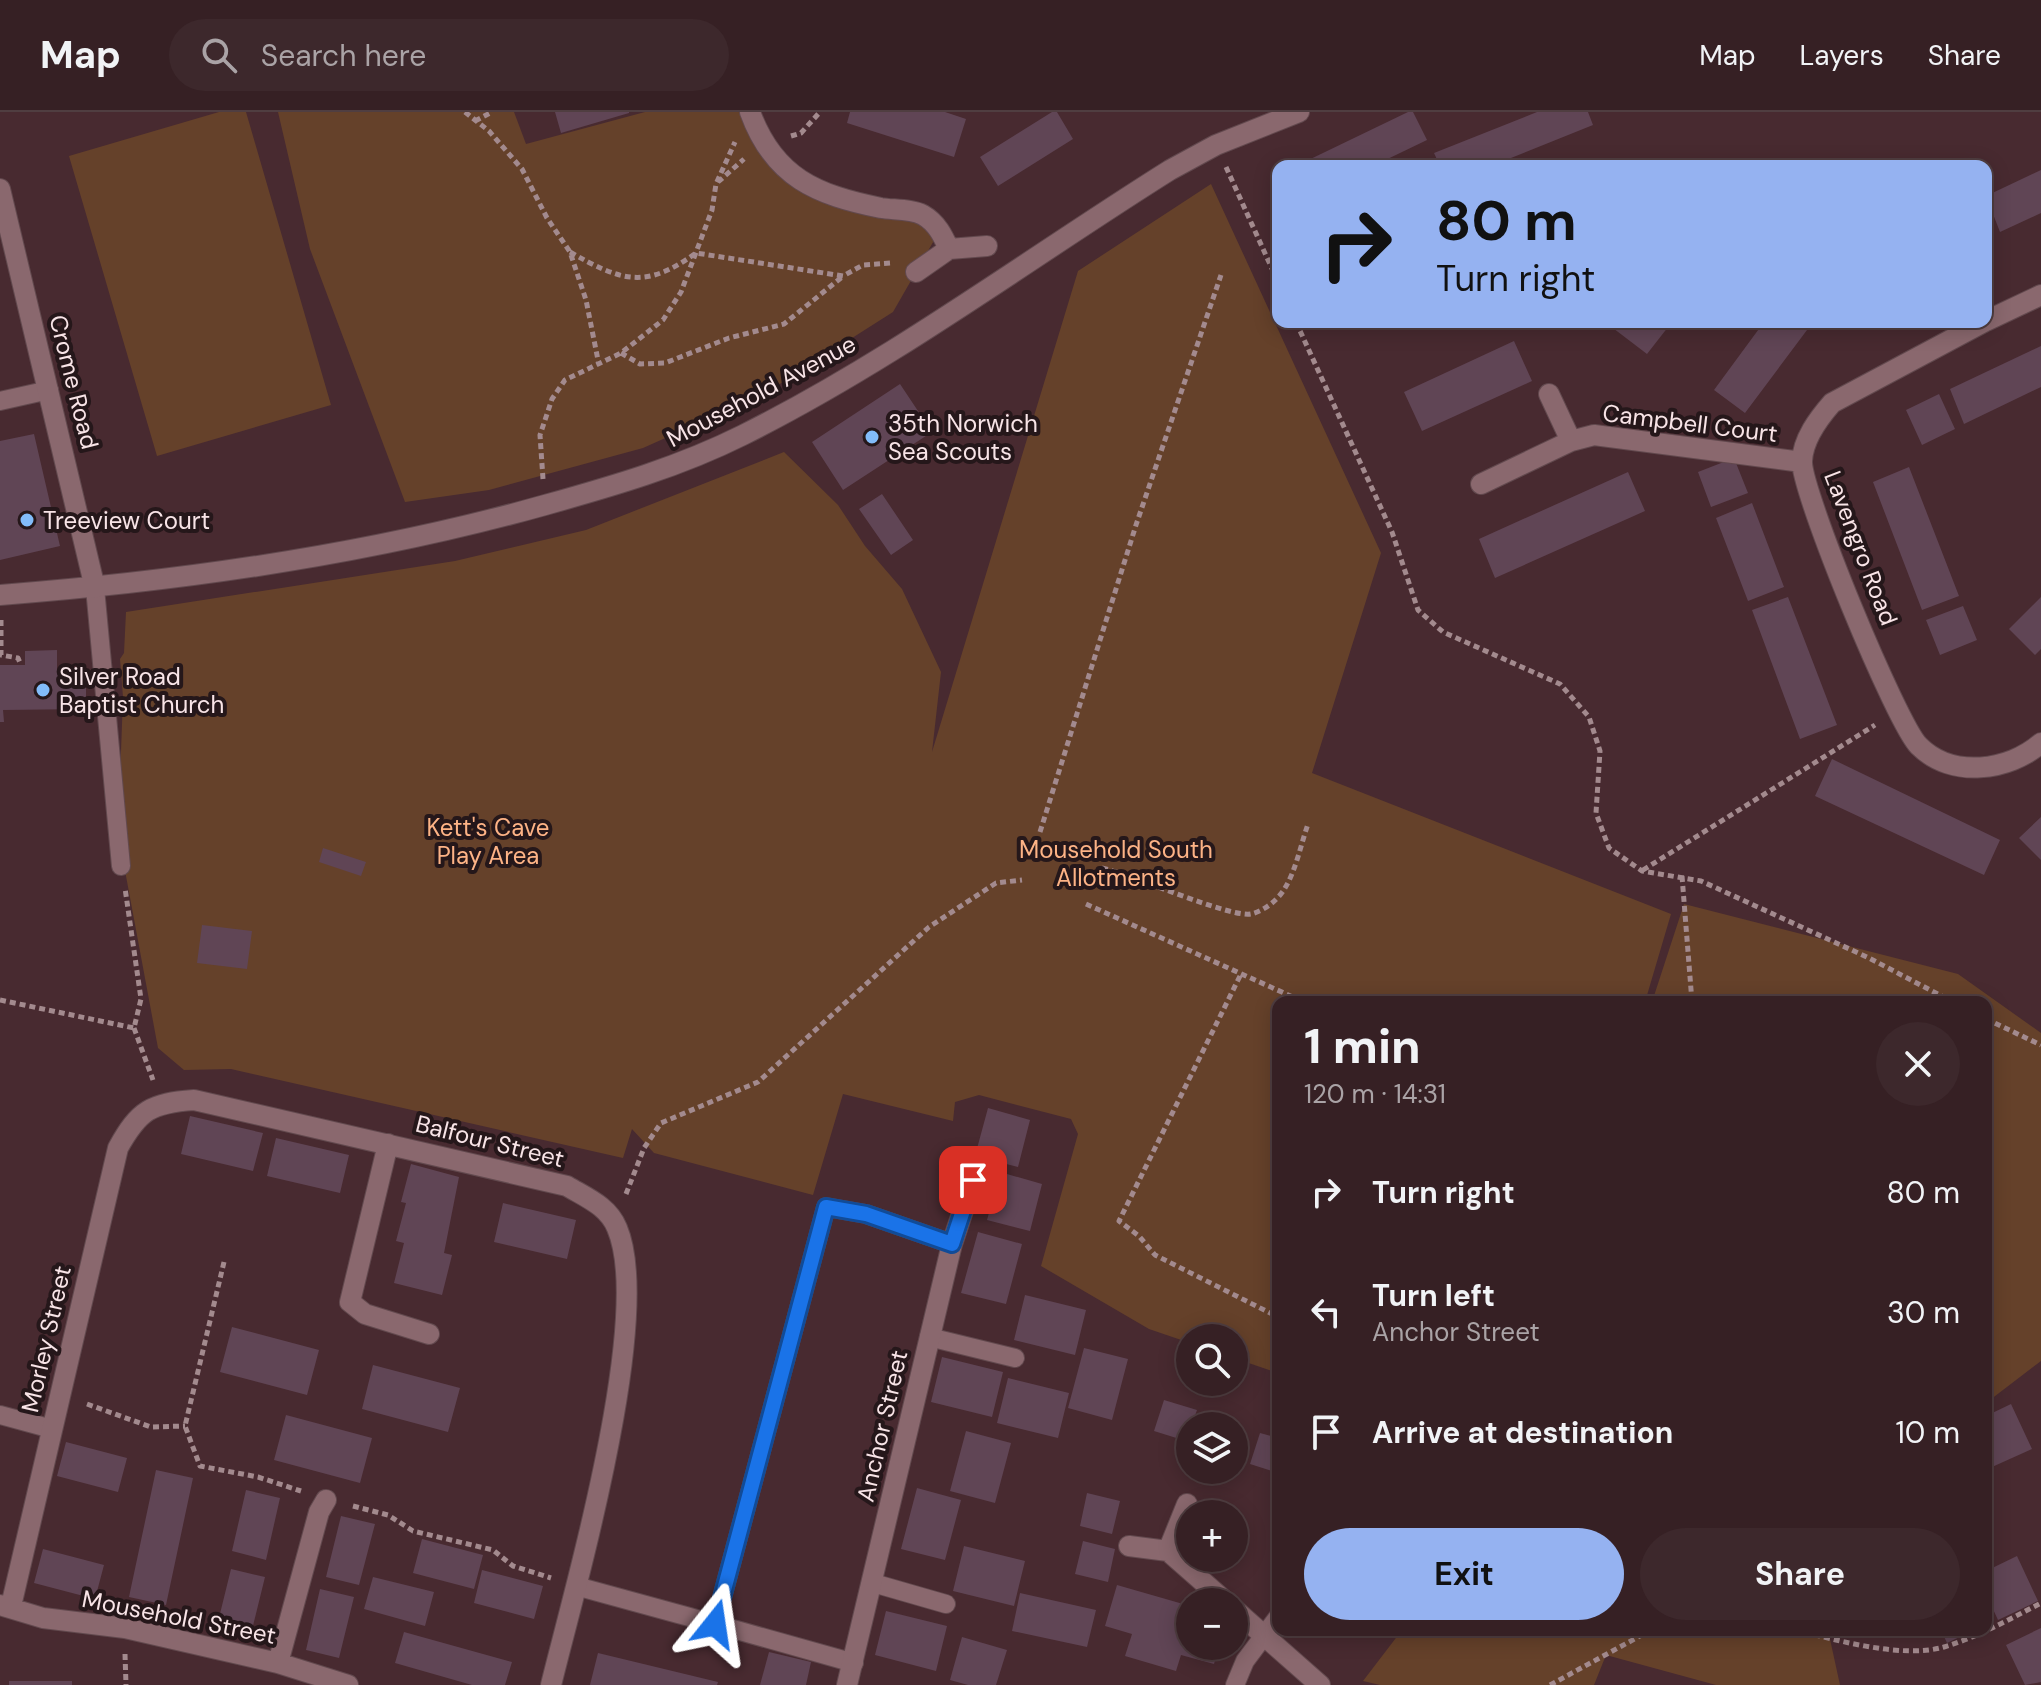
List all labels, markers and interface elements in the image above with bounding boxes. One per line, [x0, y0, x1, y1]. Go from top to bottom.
search box [169, 19, 729, 91]
text: Map [40, 30, 121, 80]
icon: search [197, 33, 241, 77]
text: Search here [261, 36, 426, 75]
text: Map [1699, 37, 1756, 74]
text: Layers [1800, 37, 1884, 74]
text: Share [1928, 37, 2001, 74]
text: 80 m [1436, 184, 1577, 257]
icon: right [1304, 192, 1408, 296]
text: Turn right [1436, 255, 1595, 302]
street label: Crome Road [42, 312, 106, 452]
street label: Mousehold Avenue [661, 328, 861, 454]
street label: Campbell Court [1601, 397, 1779, 449]
place label: 35th Norwich Sea Scouts [888, 408, 1038, 467]
marker: 35th Norwich Sea Scouts [863, 428, 881, 446]
street label: Lavengro Road [1817, 466, 1905, 630]
place label: Treeview Court [43, 505, 210, 536]
marker: Treeview Court [18, 511, 36, 529]
place label: Silver Road Baptist Church [59, 661, 224, 720]
marker: Silver Road Baptist Church [34, 681, 52, 699]
park label: Kett's Cave Play Area [427, 812, 550, 871]
park label: Mousehold South Allotments [1019, 834, 1213, 893]
text: 1 min [1304, 1015, 1421, 1078]
button: close [1876, 1022, 1960, 1106]
text: 120 m · 14:31 [1304, 1077, 1446, 1111]
street label: Balfour Street [413, 1108, 567, 1174]
pin [939, 1146, 1007, 1214]
icon: arrive [951, 1158, 995, 1202]
icon: right [1304, 1170, 1348, 1214]
text: Turn right [1372, 1173, 1515, 1212]
text: 80 m [1887, 1173, 1960, 1212]
street label: Morley Street [14, 1263, 78, 1415]
text: Turn left [1372, 1276, 1495, 1315]
icon: left [1304, 1290, 1348, 1334]
text: 30 m [1887, 1293, 1960, 1332]
text: Anchor Street [1372, 1315, 1540, 1349]
map controls [1176, 1324, 1248, 1660]
button: search [1176, 1324, 1248, 1396]
street label: Anchor Street [849, 1347, 915, 1505]
icon: arrive [1304, 1410, 1348, 1454]
button: layers [1176, 1412, 1248, 1484]
text: Arrive at destination [1372, 1413, 1673, 1452]
text: 10 m [1895, 1413, 1960, 1452]
button: + [1176, 1500, 1248, 1572]
button: Exit [1304, 1528, 1624, 1620]
button: Share [1640, 1528, 1960, 1620]
position arrow [673, 1582, 757, 1666]
street label: Mousehold Street [80, 1583, 278, 1651]
button: − [1176, 1588, 1248, 1660]

